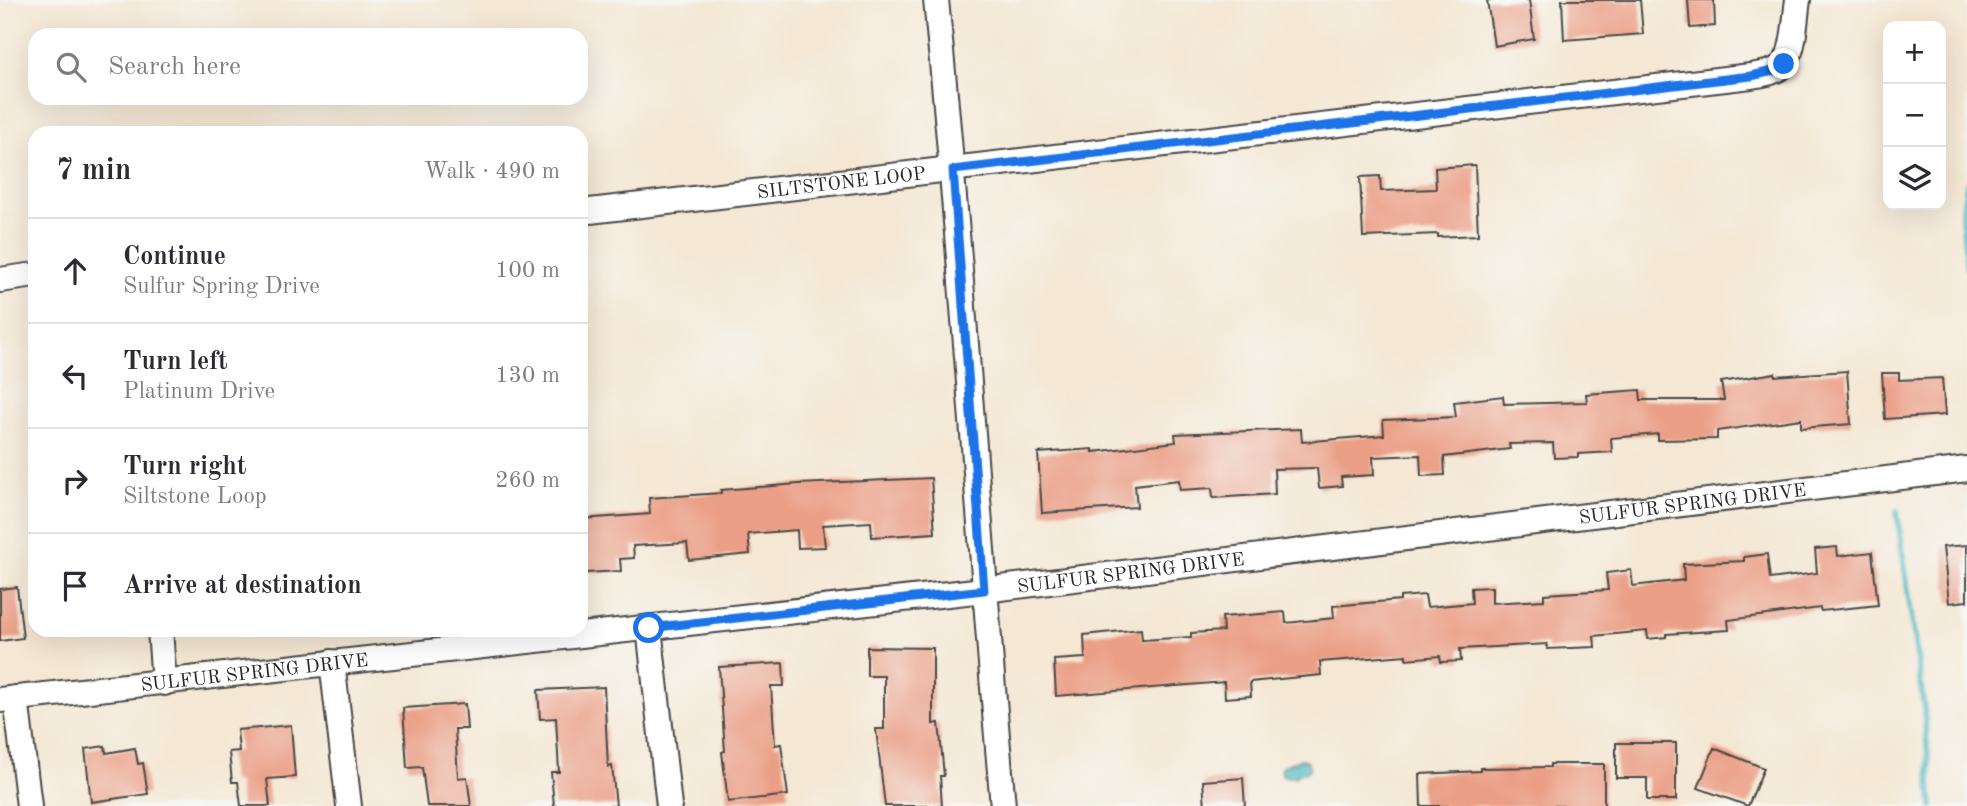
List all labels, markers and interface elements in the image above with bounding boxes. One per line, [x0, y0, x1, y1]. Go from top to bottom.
map controls [1883, 21, 1946, 210]
button: + [1883, 21, 1946, 84]
search box [28, 28, 588, 105]
icon: search [52, 48, 90, 86]
route end [1768, 48, 1799, 79]
text: Search here [108, 54, 241, 80]
button: − [1883, 84, 1946, 147]
button: layers [1883, 147, 1946, 210]
text: 7 min [56, 156, 131, 186]
text: Walk · 490 m [424, 160, 560, 183]
street label: SILTSTONE LOOP [756, 165, 927, 203]
text: Continue [123, 244, 226, 270]
icon: ahead [56, 252, 94, 290]
text: 100 m [495, 259, 560, 282]
text: Sulfur Spring Drive [123, 275, 320, 298]
text: Turn left [123, 349, 228, 375]
icon: left [56, 357, 94, 395]
text: 130 m [495, 364, 560, 387]
text: Platinum Drive [123, 380, 275, 403]
text: Turn right [123, 454, 246, 480]
icon: right [56, 462, 94, 500]
text: 260 m [495, 469, 560, 492]
street label: SULFUR SPRING DRIVE [1578, 482, 1807, 529]
text: Siltstone Loop [123, 485, 267, 508]
street label: SULFUR SPRING DRIVE [1016, 551, 1246, 598]
icon: arrive [56, 567, 94, 605]
text: Arrive at destination [123, 573, 362, 599]
route start [633, 612, 664, 643]
street label: SULFUR SPRING DRIVE [140, 652, 369, 696]

